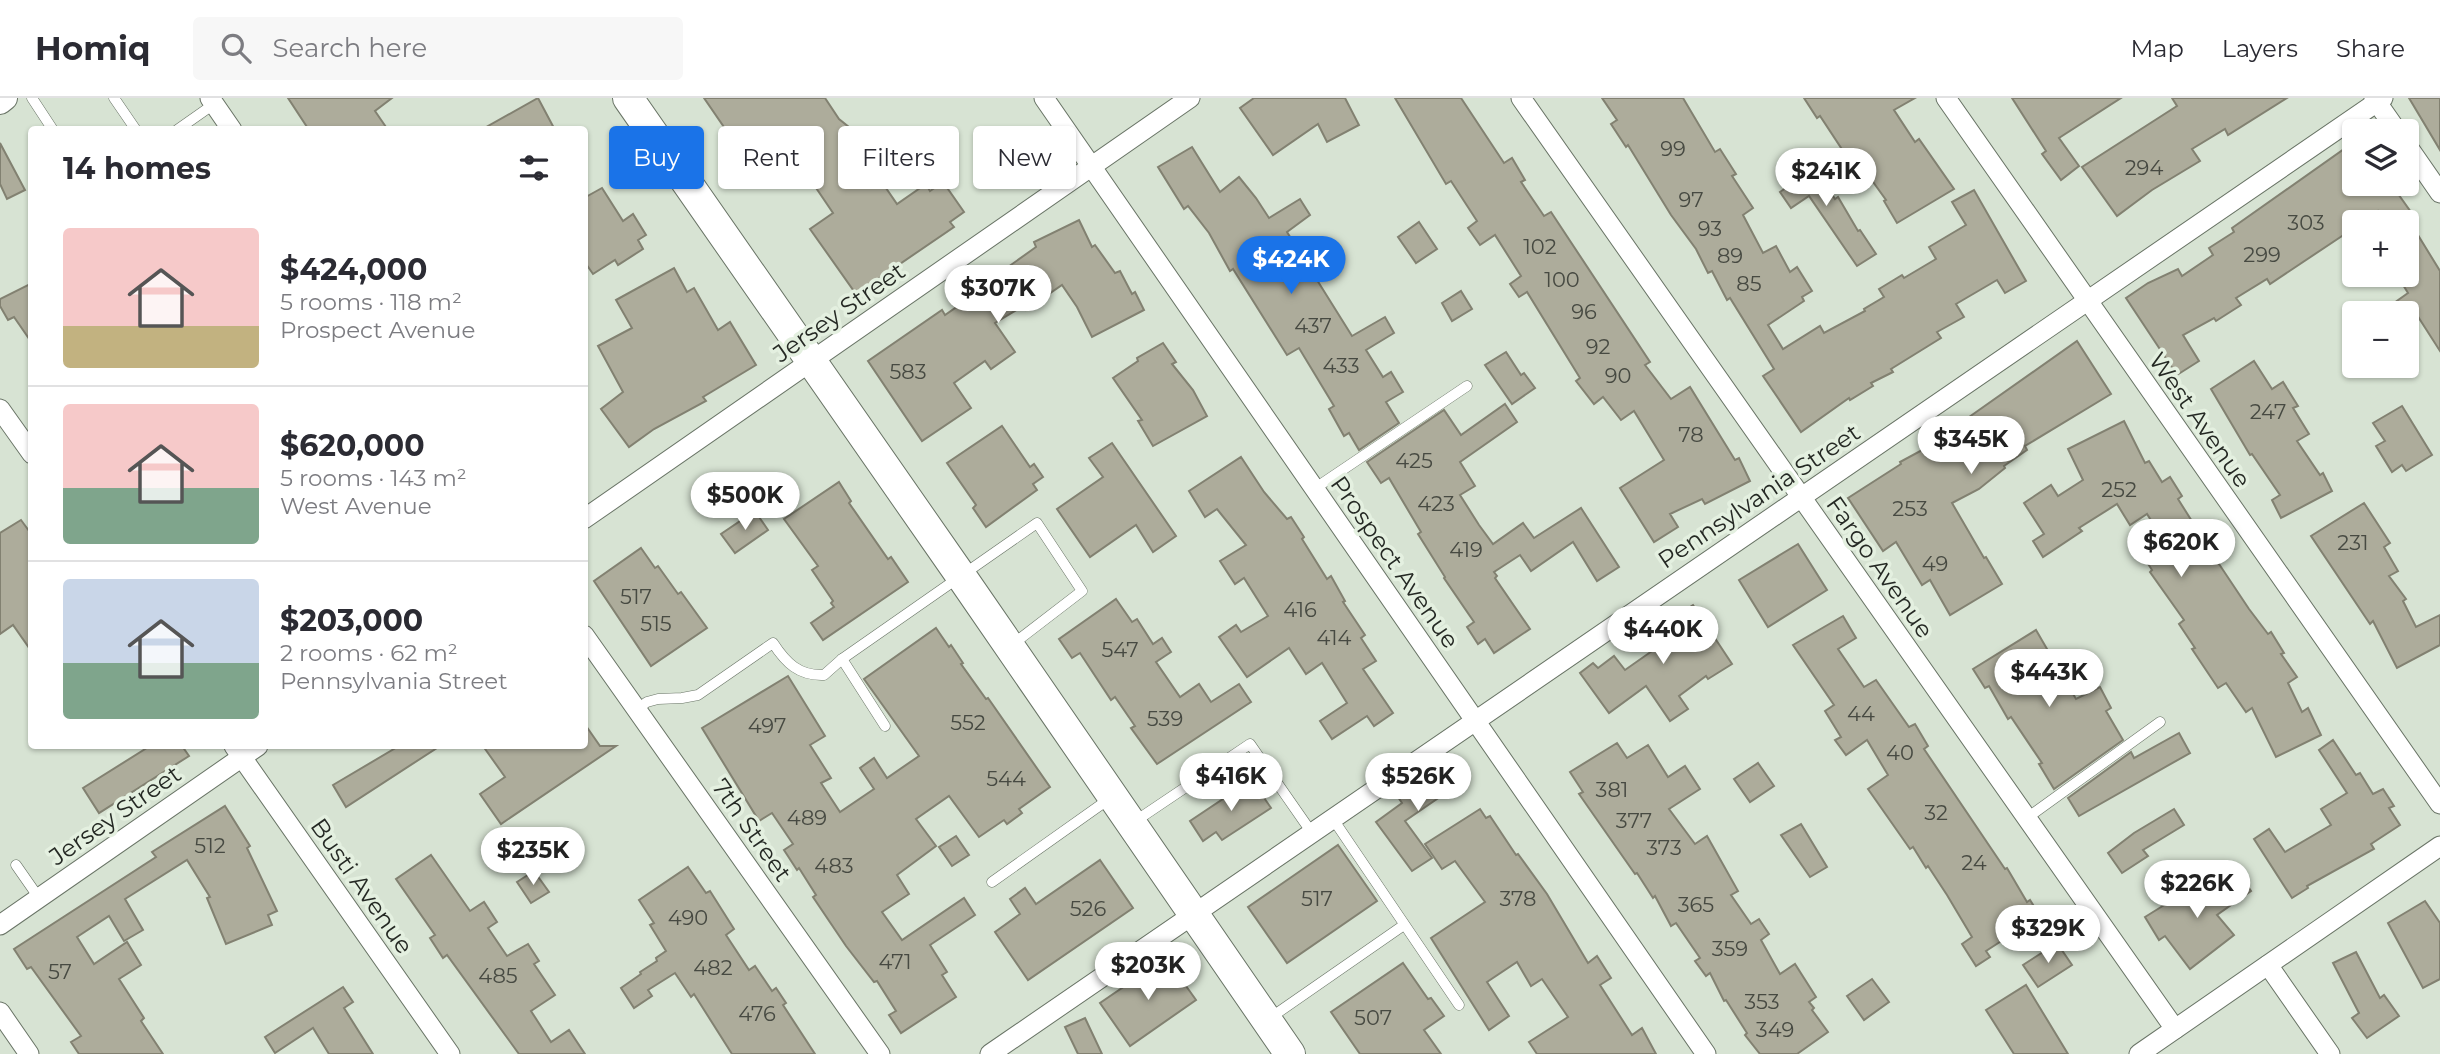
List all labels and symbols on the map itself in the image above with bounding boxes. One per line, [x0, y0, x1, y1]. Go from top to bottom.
house number: 99 [1660, 136, 1686, 161]
pin: $241K [1777, 148, 1875, 208]
house number: 294 [2125, 155, 2163, 180]
house number: 97 [1679, 187, 1704, 212]
house number: 303 [2287, 210, 2325, 235]
house number: 93 [1698, 216, 1722, 241]
house number: 102 [1523, 234, 1557, 259]
pin: $424K [1242, 236, 1340, 296]
house number: 299 [2243, 242, 2281, 267]
house number: 89 [1717, 243, 1743, 268]
street label: Jersey Street [767, 256, 911, 369]
pin: $307K [949, 266, 1047, 325]
house number: 100 [1544, 267, 1580, 292]
house number: 85 [1736, 271, 1762, 296]
house number: 96 [1571, 299, 1597, 324]
house number: 437 [1294, 313, 1332, 338]
house number: 92 [1586, 334, 1610, 359]
street label: West Avenue [2143, 347, 2257, 493]
house number: 433 [1322, 353, 1360, 378]
house number: 583 [889, 359, 927, 384]
house number: 90 [1605, 363, 1631, 388]
house number: 247 [2250, 399, 2286, 424]
pin: $345K [1922, 416, 2020, 476]
street label: Pennsylvania Street [1652, 417, 1866, 574]
house number: 78 [1678, 422, 1704, 447]
house number: 425 [1395, 448, 1433, 473]
street label: Prospect Avenue [1325, 470, 1465, 654]
pin: $500K [696, 472, 794, 532]
house number: 252 [2101, 477, 2137, 502]
street label: Fargo Avenue [1820, 490, 1940, 644]
house number: 423 [1417, 491, 1455, 516]
house number: 253 [1892, 496, 1928, 521]
pin: $620K [2132, 519, 2230, 579]
house number: 231 [2337, 530, 2369, 555]
house number: 419 [1449, 537, 1483, 562]
house number: 49 [1922, 551, 1948, 576]
house number: 517 [620, 584, 652, 609]
house number: 416 [1283, 597, 1317, 622]
pin: $440K [1614, 606, 1712, 666]
house number: 515 [640, 611, 672, 636]
house number: 414 [1317, 625, 1352, 650]
house number: 547 [1101, 637, 1139, 662]
pin: $443K [2000, 650, 2098, 709]
house number: 44 [1847, 701, 1875, 726]
house number: 539 [1147, 706, 1183, 731]
house number: 552 [950, 710, 986, 735]
house number: 497 [748, 713, 786, 738]
house number: 40 [1886, 740, 1914, 765]
pin: $416K [1182, 754, 1280, 813]
pin: $526K [1369, 754, 1467, 813]
street label: Jersey Street [43, 759, 187, 872]
house number: 544 [986, 766, 1026, 791]
street label: 7th Street [706, 773, 798, 887]
house number: 381 [1596, 777, 1628, 802]
house number: 32 [1924, 800, 1948, 825]
house number: 489 [787, 805, 827, 830]
house number: 377 [1616, 808, 1652, 833]
street label: Busti Avenue [305, 813, 419, 959]
pin: $235K [484, 828, 582, 887]
house number: 512 [194, 833, 226, 858]
house number: 373 [1646, 835, 1682, 860]
house number: 24 [1961, 850, 1987, 875]
house number: 483 [814, 853, 854, 878]
pin: $226K [2148, 860, 2246, 920]
house number: 517 [1301, 886, 1333, 911]
house number: 378 [1500, 886, 1536, 911]
house number: 365 [1678, 892, 1714, 917]
house number: 526 [1070, 896, 1106, 921]
house number: 490 [668, 905, 708, 930]
pin: $329K [1999, 906, 2097, 965]
house number: 359 [1712, 936, 1748, 961]
pin: $203K [1099, 942, 1197, 1002]
house number: 471 [879, 949, 912, 974]
house number: 482 [693, 955, 733, 980]
house number: 57 [48, 959, 72, 984]
house number: 485 [478, 963, 518, 988]
house number: 353 [1744, 989, 1780, 1014]
house number: 476 [738, 1001, 776, 1026]
house number: 507 [1354, 1005, 1392, 1030]
house number: 349 [1756, 1017, 1794, 1042]

